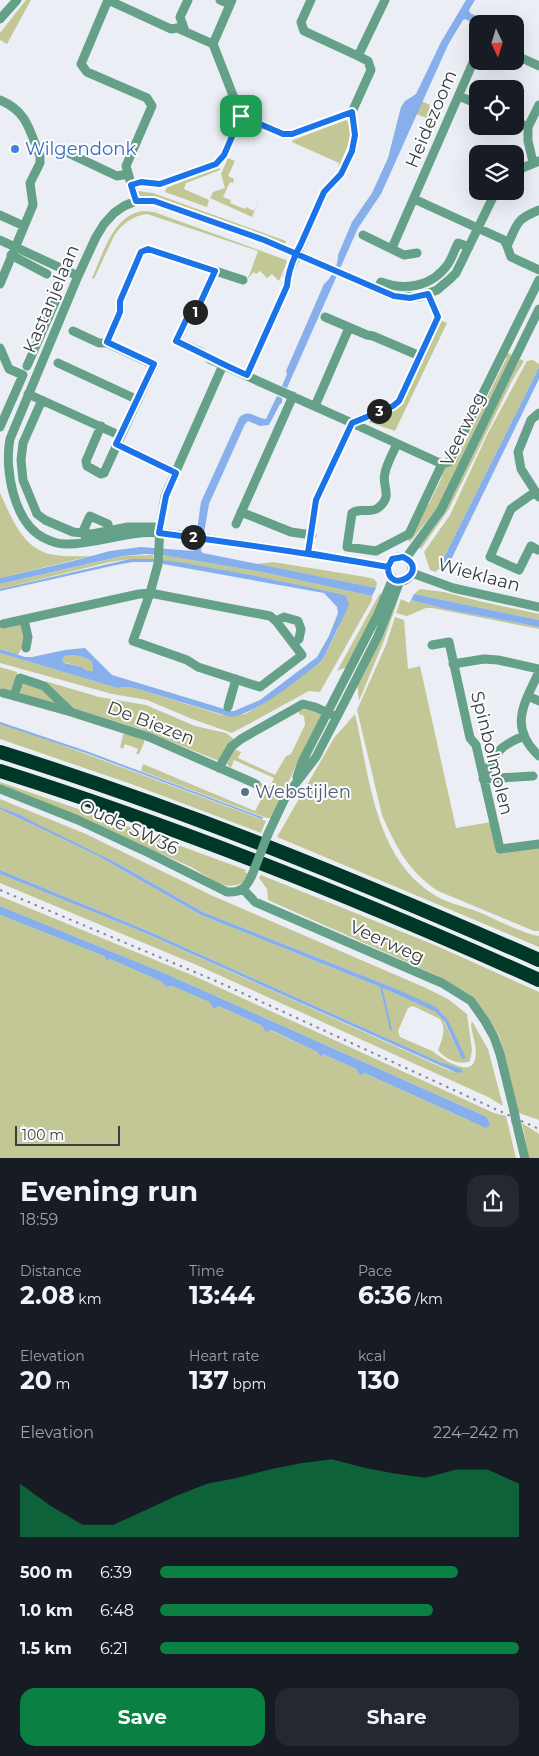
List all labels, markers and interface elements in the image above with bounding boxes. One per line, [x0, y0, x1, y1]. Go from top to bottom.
north arrow [469, 15, 524, 70]
map controls [469, 15, 524, 200]
street label: Heidezoom [401, 67, 461, 171]
button: locate [469, 80, 524, 135]
pin [220, 95, 262, 137]
icon: arrive [227, 102, 255, 130]
place label: Wilgendonk [25, 138, 136, 160]
marker: Wilgendonk [9, 143, 21, 155]
button: layers [469, 145, 524, 200]
street label: Kastanjelaan [18, 241, 84, 357]
pin: 1 [182, 300, 208, 324]
text: 1 [193, 303, 198, 321]
street label: Veerweg [436, 388, 490, 470]
pin: 3 [366, 398, 392, 424]
text: 3 [375, 402, 384, 420]
pin: 2 [180, 524, 206, 550]
text: 2 [189, 528, 198, 546]
street label: Wieklaan [435, 553, 523, 597]
street label: Spinbolmolen [466, 689, 518, 817]
street label: De Biezen [104, 696, 198, 750]
place label: Webstijlen [255, 781, 351, 803]
marker: Webstijlen [239, 786, 251, 798]
street label: Oude SW36 [76, 794, 182, 860]
street label: Veerweg [346, 916, 428, 968]
scale bar [15, 1124, 120, 1147]
text: 100 m [22, 1126, 64, 1144]
text: Evening run [20, 1174, 198, 1208]
button: share [467, 1175, 519, 1227]
text: 18:59 [20, 1210, 58, 1229]
text: Distance [20, 1262, 82, 1280]
text: Time [189, 1262, 224, 1280]
text: Pace [358, 1262, 392, 1280]
text: 2.08 [20, 1280, 75, 1310]
text: 13:44 [189, 1280, 255, 1310]
text: 6:36 [358, 1280, 411, 1310]
text: km [75, 1290, 102, 1308]
text: /km [411, 1290, 443, 1308]
text: Elevation [20, 1347, 85, 1365]
text: Heart rate [189, 1347, 259, 1365]
text: kcal [358, 1347, 386, 1365]
text: 20 [20, 1365, 52, 1395]
text: 137 [189, 1365, 229, 1395]
text: 130 [358, 1365, 400, 1395]
text: m [52, 1375, 70, 1393]
text: bpm [229, 1375, 266, 1393]
text: Elevation [20, 1423, 94, 1442]
text: 224–242 m [433, 1423, 519, 1442]
text: 500 m [20, 1563, 73, 1582]
text: 6:39 [100, 1563, 132, 1582]
text: 1.0 km [20, 1601, 73, 1620]
text: 6:48 [100, 1601, 134, 1620]
text: 1.5 km [20, 1639, 72, 1658]
text: 6:21 [100, 1639, 128, 1658]
button: Save [20, 1688, 265, 1746]
button: Share [275, 1688, 519, 1746]

